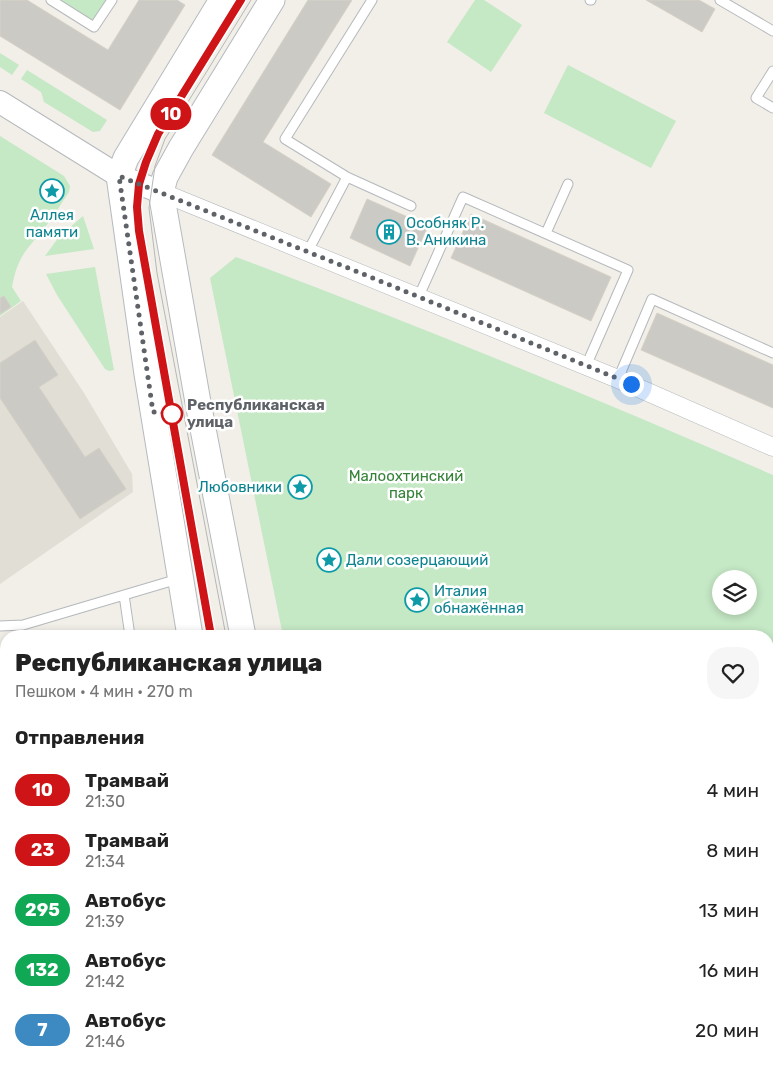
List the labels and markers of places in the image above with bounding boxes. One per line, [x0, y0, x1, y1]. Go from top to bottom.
place icon: Аллея памяти [39, 178, 65, 204]
place label: Аллея памяти [26, 206, 78, 241]
place label: Особняк Р. В. Аникина [406, 214, 486, 249]
building icon: Особняк Р. В. Аникина [376, 219, 402, 245]
place label: Республиканская улица [187, 396, 325, 431]
marker: Республиканская улица [161, 403, 183, 425]
place icon: Любовники [287, 474, 313, 500]
place label: Любовники [198, 478, 282, 496]
place icon: Дали созерцающий [316, 547, 342, 573]
place label: Дали созерцающий [346, 551, 488, 569]
place label: Италия обнажённая [434, 582, 524, 617]
place icon: Италия обнажённая [404, 587, 430, 613]

